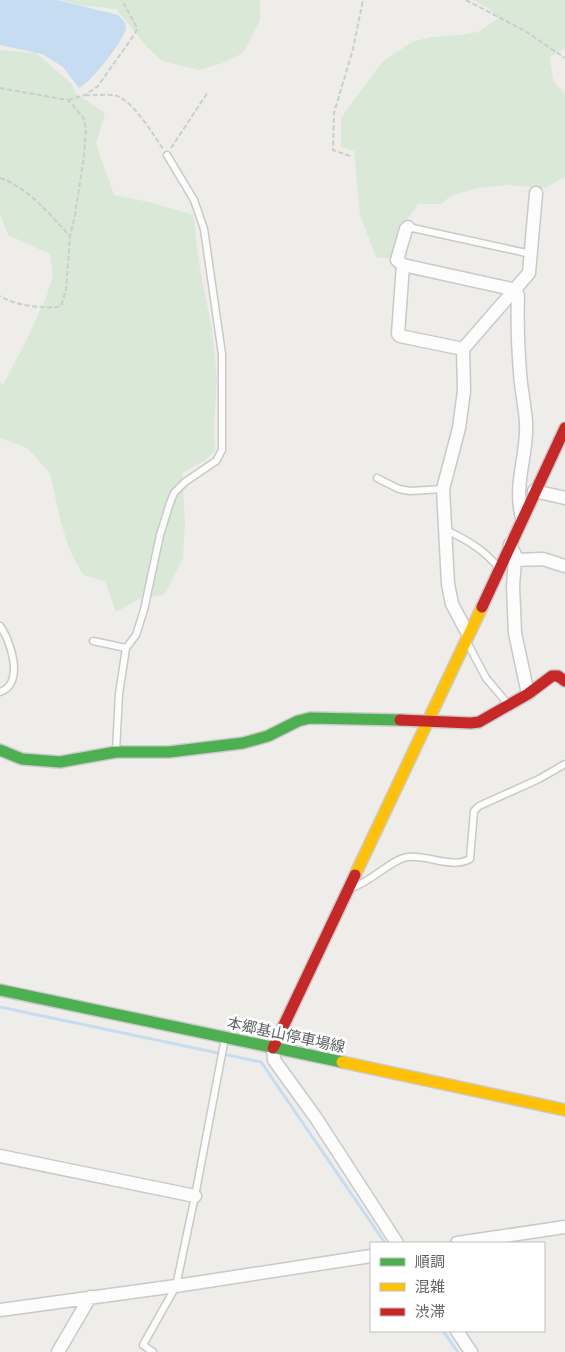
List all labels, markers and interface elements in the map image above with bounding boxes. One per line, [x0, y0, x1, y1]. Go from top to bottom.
street label: 本郷基山停車場線 [225, 1012, 347, 1058]
legend [370, 1242, 545, 1332]
text: 順調 [415, 1251, 445, 1273]
text: 混雑 [415, 1276, 445, 1298]
text: 渋滞 [415, 1301, 445, 1323]

